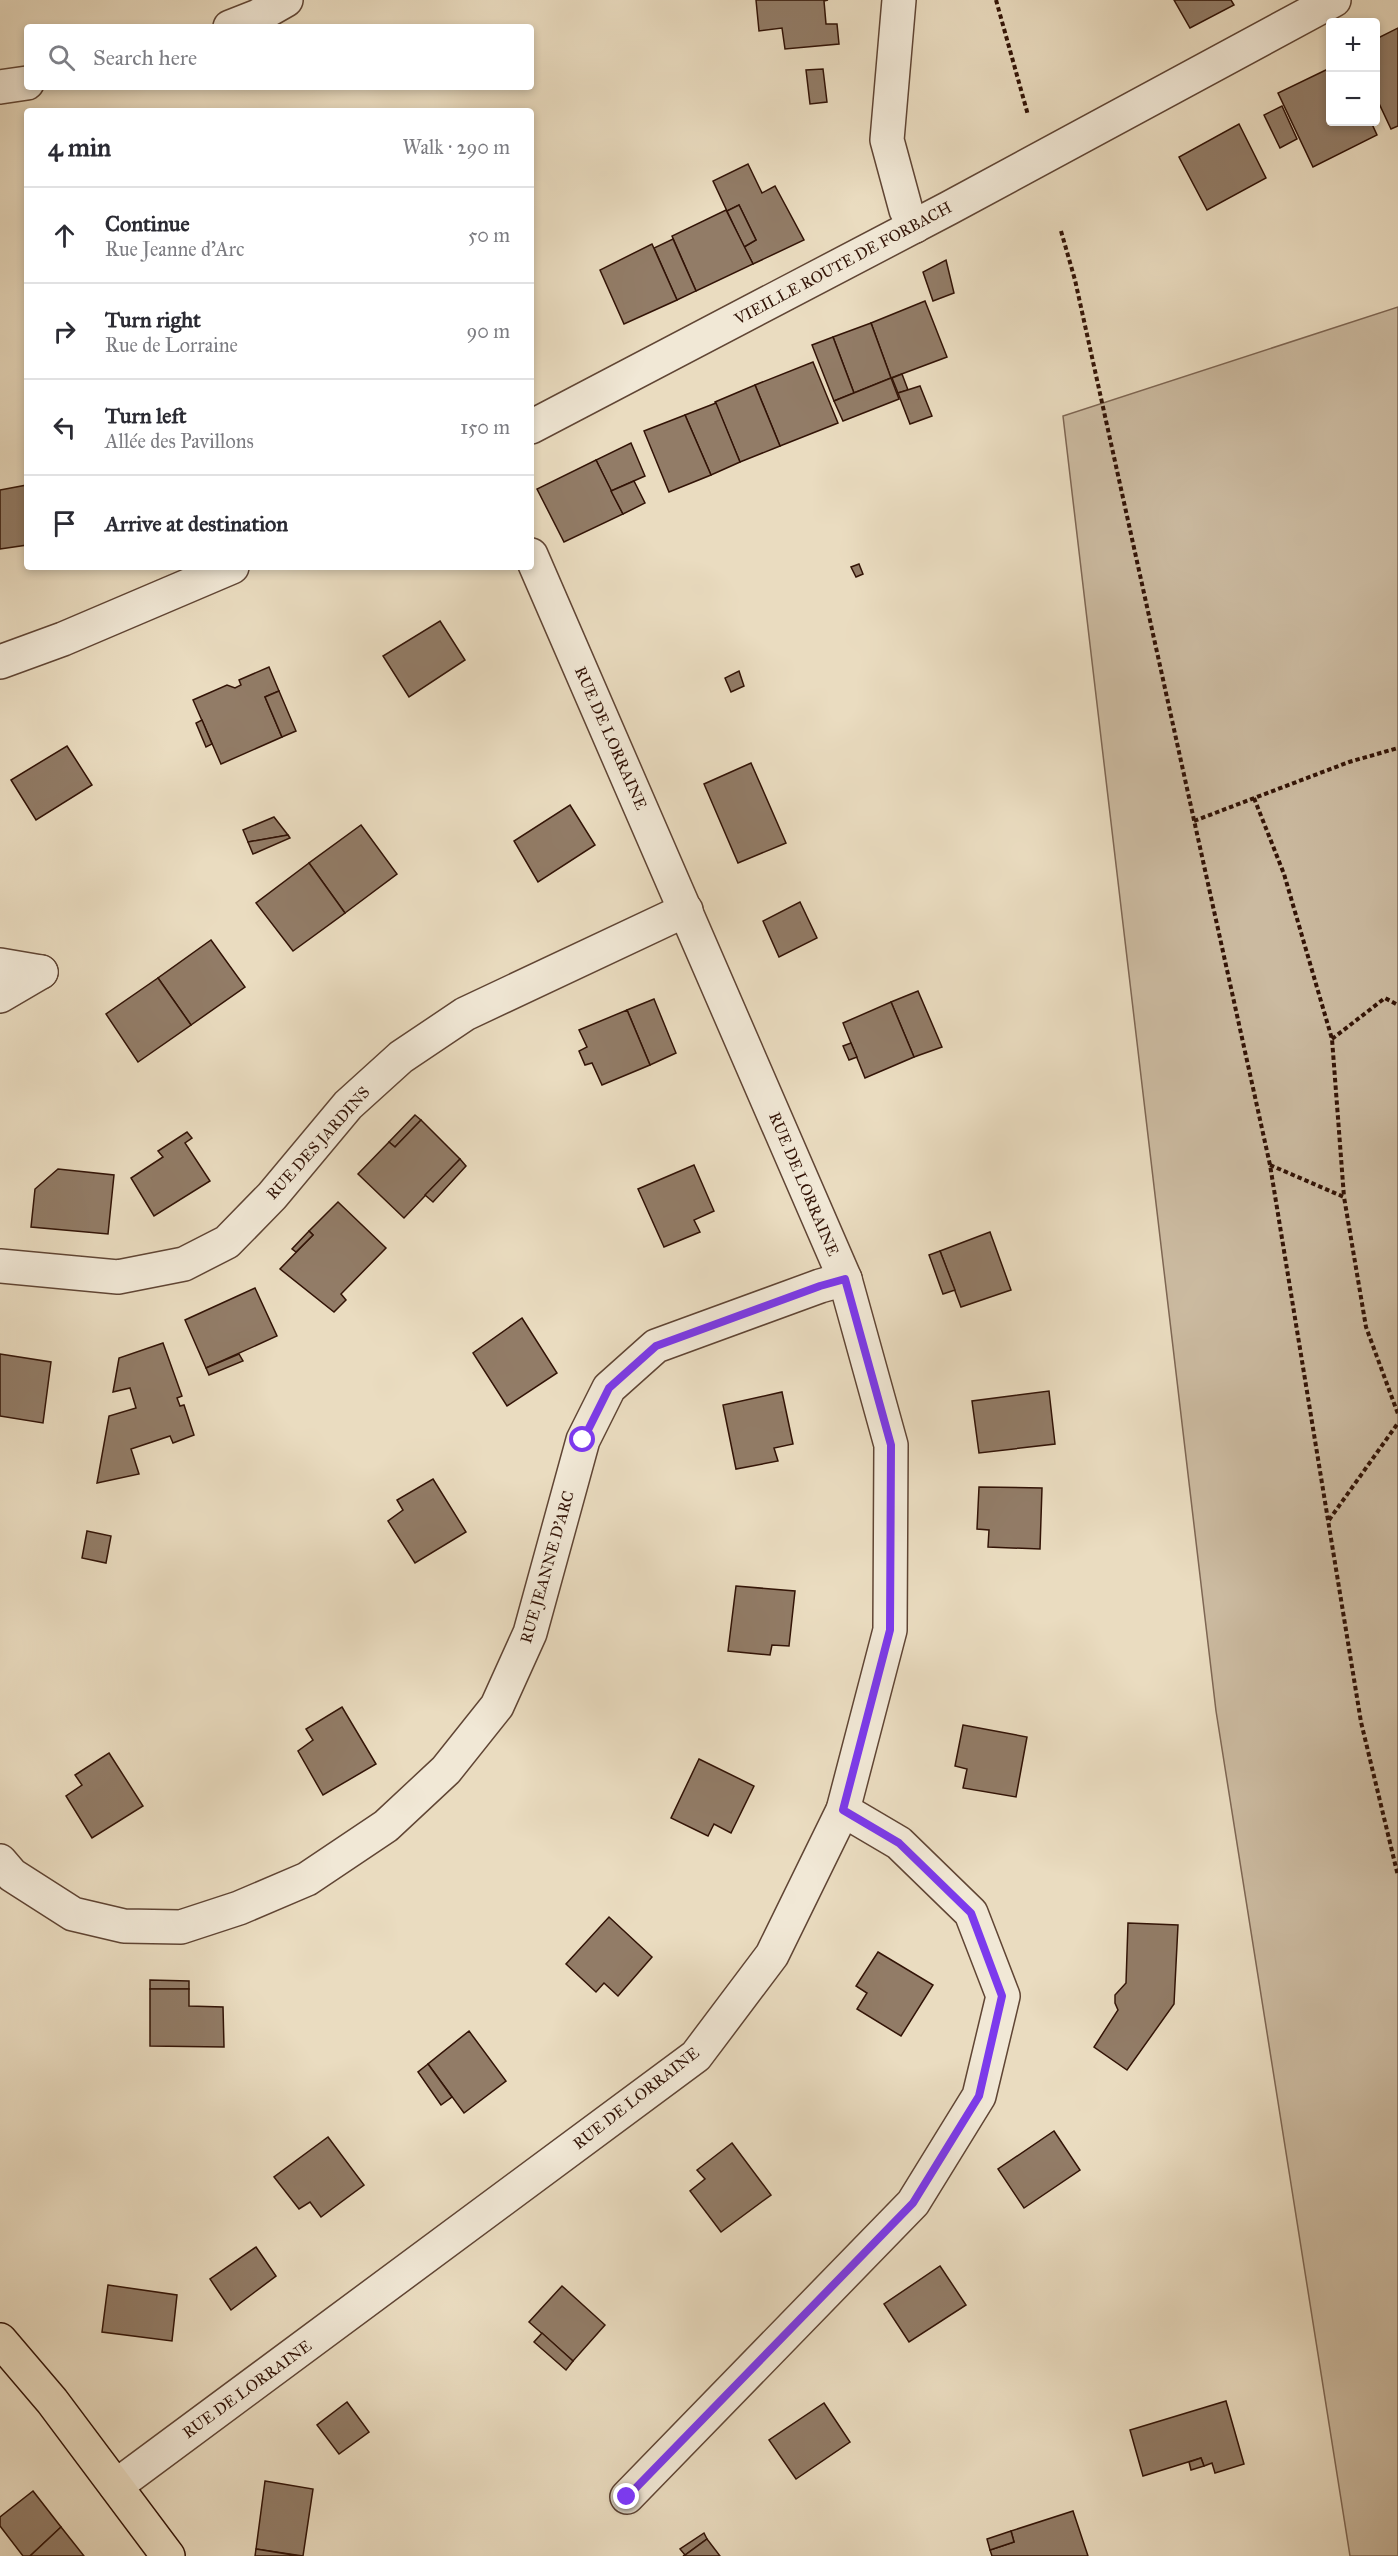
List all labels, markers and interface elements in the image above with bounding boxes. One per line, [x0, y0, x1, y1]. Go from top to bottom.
map controls [1326, 18, 1380, 126]
button: + [1326, 18, 1380, 72]
search box [24, 24, 534, 90]
icon: search [45, 41, 78, 74]
text: Search here [93, 44, 197, 71]
button: − [1326, 72, 1380, 126]
text: 4 min [48, 131, 111, 163]
text: Walk · 290 m [402, 135, 510, 159]
street label: VIEILLE ROUTE DE FORBACH [730, 197, 955, 329]
text: Continue [105, 210, 190, 237]
icon: ahead [48, 219, 81, 252]
text: 50 m [468, 223, 510, 247]
text: Rue Jeanne d'Arc [105, 237, 244, 261]
text: Turn right [105, 306, 201, 333]
icon: right [48, 315, 81, 348]
text: 90 m [467, 319, 510, 343]
text: Rue de Lorraine [105, 333, 238, 357]
text: Turn left [105, 402, 187, 429]
icon: left [48, 411, 81, 444]
text: 150 m [460, 415, 510, 439]
text: Allée des Pavillons [105, 429, 254, 453]
icon: arrive [48, 507, 81, 540]
text: Arrive at destination [105, 510, 288, 537]
street label: RUE DE LORRAINE [571, 664, 651, 812]
street label: RUE DES JARDINS [262, 1083, 374, 1204]
street label: RUE DE LORRAINE [765, 1109, 843, 1259]
route start [569, 1426, 595, 1452]
street label: RUE JEANNE D'ARC [516, 1489, 579, 1646]
street label: RUE DE LORRAINE [569, 2043, 703, 2153]
street label: RUE DE LORRAINE [179, 2336, 315, 2442]
route end [613, 2483, 639, 2509]

